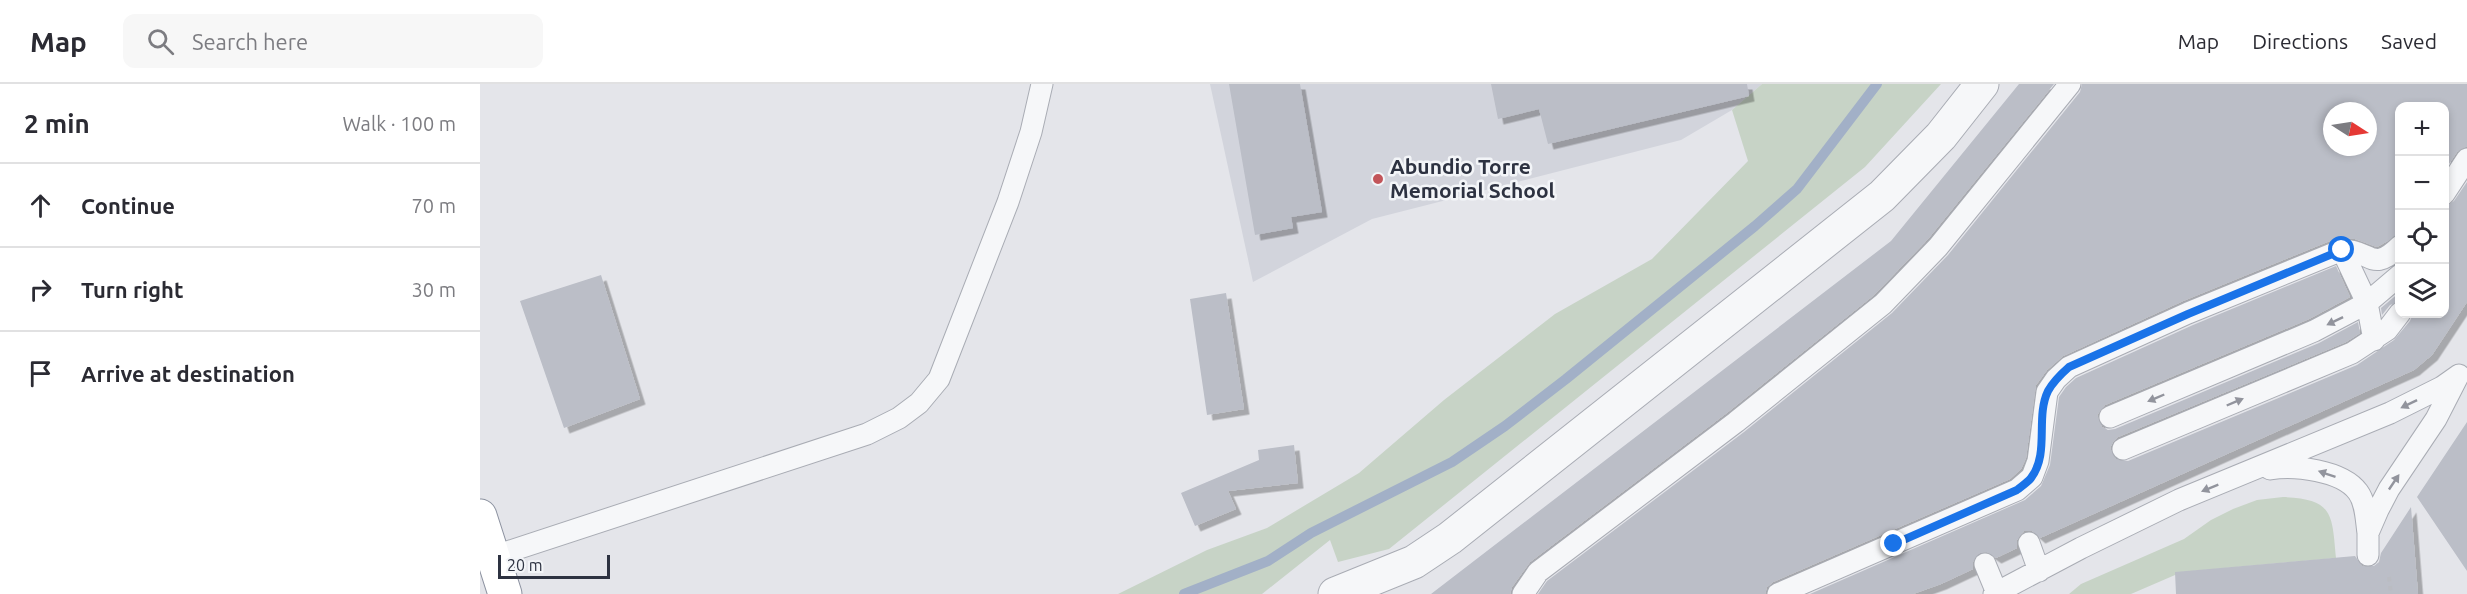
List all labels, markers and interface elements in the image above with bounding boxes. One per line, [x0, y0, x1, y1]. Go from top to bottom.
search box [123, 14, 543, 68]
icon: search [144, 25, 177, 58]
text: Map [30, 26, 87, 57]
text: Search here [192, 29, 308, 54]
text: Map [2178, 29, 2219, 53]
text: Directions [2252, 29, 2348, 53]
text: Saved [2381, 29, 2437, 53]
north arrow [2323, 102, 2377, 156]
map controls [2395, 102, 2449, 318]
button: + [2395, 102, 2449, 156]
text: 2 min [24, 109, 90, 138]
text: Walk · 100 m [343, 112, 456, 135]
place label: Abundio Torre Memorial School [1390, 154, 1555, 202]
button: − [2395, 156, 2449, 210]
marker: Abundio Torre Memorial School [1371, 172, 1385, 186]
icon: ahead [24, 189, 57, 222]
text: Continue [81, 193, 175, 218]
text: 70 m [412, 194, 456, 217]
button: locate [2395, 210, 2449, 264]
route start [2328, 236, 2354, 262]
button: layers [2395, 264, 2449, 318]
icon: right [24, 273, 57, 306]
text: Turn right [81, 277, 183, 302]
text: 30 m [412, 278, 456, 301]
one-way arrow [2326, 316, 2343, 325]
icon: arrive [24, 357, 57, 390]
text: Arrive at destination [81, 361, 295, 386]
one-way arrow [2147, 393, 2164, 402]
one-way arrow [2227, 397, 2245, 407]
one-way arrow [2400, 400, 2417, 409]
one-way arrow [2317, 469, 2335, 479]
one-way arrow [2388, 474, 2400, 490]
one-way arrow [2200, 483, 2218, 493]
route end [1880, 530, 1906, 556]
scale bar [498, 552, 610, 580]
text: 20 m [507, 556, 543, 574]

